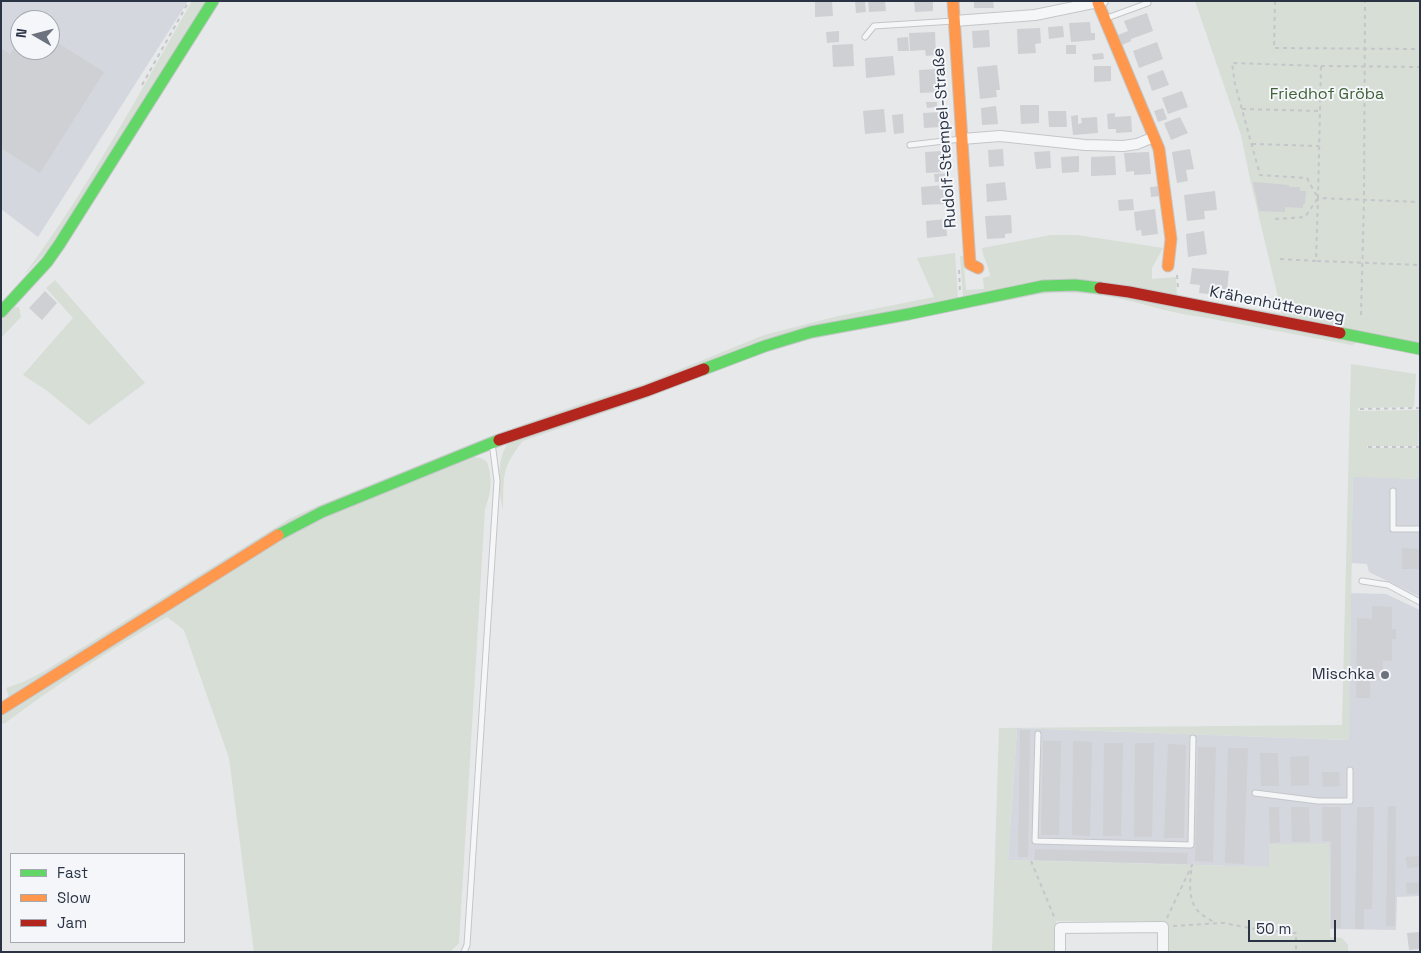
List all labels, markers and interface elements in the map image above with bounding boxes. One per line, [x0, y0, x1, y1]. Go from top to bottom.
north arrow [10, 10, 60, 60]
text: N [12, 27, 31, 39]
street label: Rudolf-Stempel-Straße [929, 47, 961, 229]
park label: Friedhof Gröba [1270, 85, 1384, 105]
street label: Krähenhüttenweg [1208, 282, 1346, 328]
place label: Mischka [1312, 665, 1375, 685]
marker: Mischka [1379, 669, 1391, 681]
legend [10, 853, 185, 943]
text: Fast [57, 863, 88, 882]
text: Slow [57, 888, 91, 907]
scale bar [1251, 910, 1338, 942]
text: Jam [57, 913, 87, 932]
text: 50 m [1256, 919, 1291, 938]

